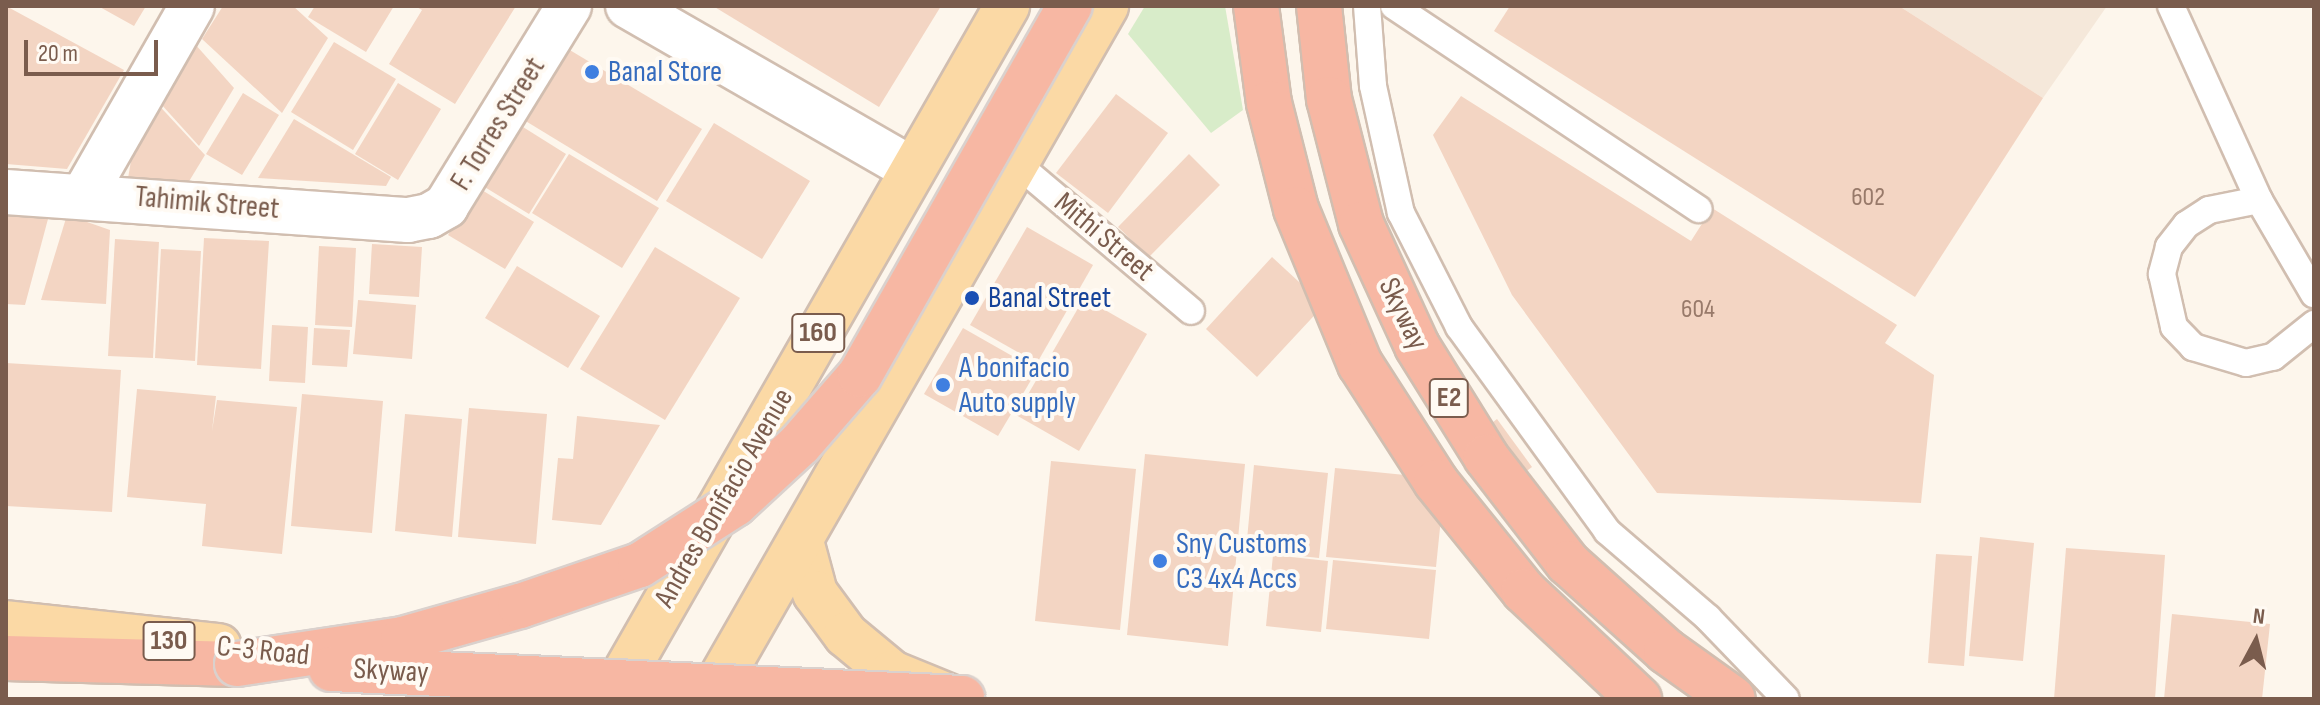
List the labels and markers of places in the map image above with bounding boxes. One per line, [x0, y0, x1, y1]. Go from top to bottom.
place label: Banal Store [608, 54, 722, 90]
marker: Banal Store [583, 63, 601, 81]
place label: Banal Street [988, 280, 1111, 316]
marker: Banal Street [963, 289, 981, 307]
place label: A bonifacio Auto supply [959, 350, 1076, 420]
marker: A bonifacio Auto supply [934, 376, 952, 394]
place label: Sny Customs C3 4x4 Accs [1176, 526, 1307, 596]
marker: Sny Customs C3 4x4 Accs [1151, 552, 1169, 570]

